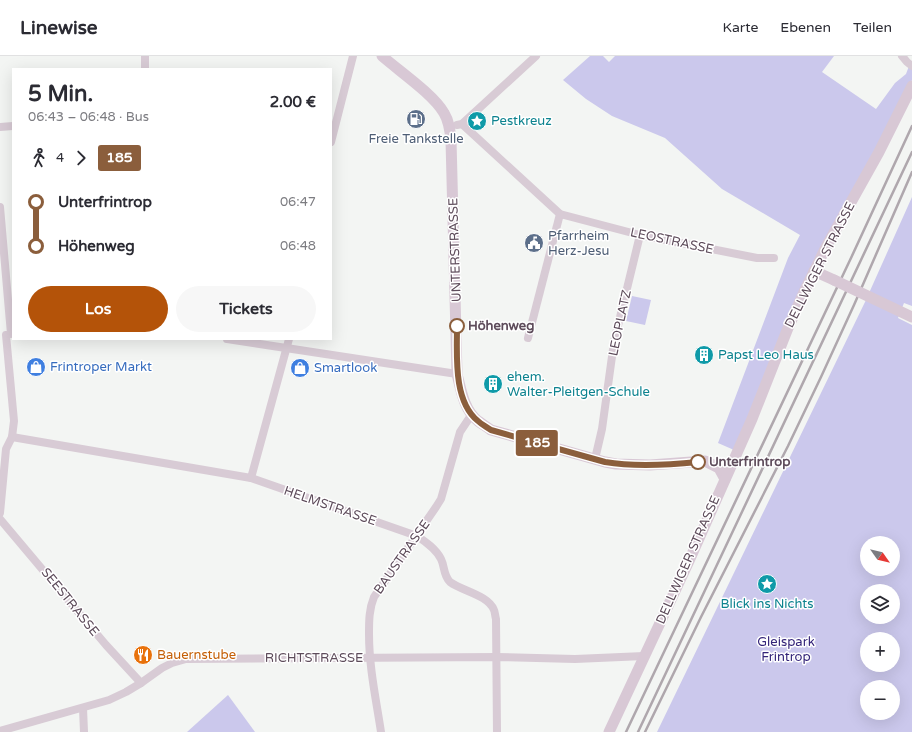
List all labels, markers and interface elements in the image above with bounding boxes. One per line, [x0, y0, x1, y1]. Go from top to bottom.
text: Linewise [20, 17, 98, 39]
text: Karte [723, 19, 758, 36]
text: Ebenen [780, 19, 831, 36]
text: Teilen [853, 19, 892, 36]
text: 5 Min. [28, 81, 93, 107]
text: 2.00 € [270, 93, 316, 111]
fuel station icon: Freie Tankstelle [405, 108, 427, 130]
text: 06:43 – 06:48 · Bus [28, 109, 149, 125]
place icon: Pestkreuz [466, 110, 488, 132]
place label: Pestkreuz [491, 113, 552, 129]
place label: Freie Tankstelle [368, 131, 464, 147]
icon: walk [28, 147, 50, 169]
icon: forward [70, 147, 92, 169]
text: 185 [106, 149, 133, 166]
text: 4 [56, 150, 64, 166]
text: Unterfrintrop [58, 193, 152, 211]
text: 06:47 [280, 194, 316, 210]
street label: UNTERSTRASSE [445, 198, 465, 302]
street label: DELLWIGER STRASSE [781, 200, 859, 330]
street label: LEOSTRASSE [629, 224, 715, 258]
place label: Pfarrheim Herz-Jesu [548, 228, 609, 259]
public building icon: Pfarrheim Herz-Jesu [523, 232, 545, 254]
text: Höhenweg [58, 237, 135, 255]
text: 06:48 [280, 238, 316, 254]
button: Los [28, 286, 168, 332]
button: Tickets [176, 286, 316, 332]
street label: LEOPLATZ [605, 288, 635, 358]
marker: Höhenweg [449, 318, 465, 334]
place label: Höhenweg [468, 318, 534, 334]
building icon: Papst Leo Haus [693, 344, 715, 366]
place label: Papst Leo Haus [718, 347, 814, 363]
shop icon: Frintroper Markt [25, 356, 47, 378]
shop icon: Smartlook [289, 357, 311, 379]
place label: Frintroper Markt [50, 359, 152, 375]
place label: Smartlook [314, 360, 377, 376]
place label: ehem. Walter-Pleitgen-Schule [507, 369, 650, 400]
building icon: ehem. Walter-Pleitgen-Schule [482, 373, 504, 395]
line badge: 185 [514, 430, 560, 456]
text: 185 [524, 434, 550, 451]
marker: Unterfrintrop [690, 454, 706, 470]
place label: Unterfrintrop [709, 454, 790, 470]
street label: HELMSTRASSE [282, 483, 378, 529]
street label: DELLWIGER STRASSE [652, 493, 724, 627]
street label: BAUSTRASSE [370, 517, 434, 597]
north arrow [860, 536, 900, 576]
map controls [860, 536, 900, 720]
street label: SEESTRASSE [38, 565, 102, 639]
place icon: Blick ins Nichts [756, 573, 778, 595]
button: layers [860, 584, 900, 624]
place label: Blick ins Nichts [720, 596, 814, 612]
button: + [860, 632, 900, 672]
park label: Gleispark Frintrop [757, 634, 815, 665]
restaurant icon: Bauernstube [132, 644, 154, 666]
place label: Bauernstube [157, 647, 236, 663]
street label: RICHTSTRASSE [265, 650, 363, 666]
button: − [860, 680, 900, 720]

